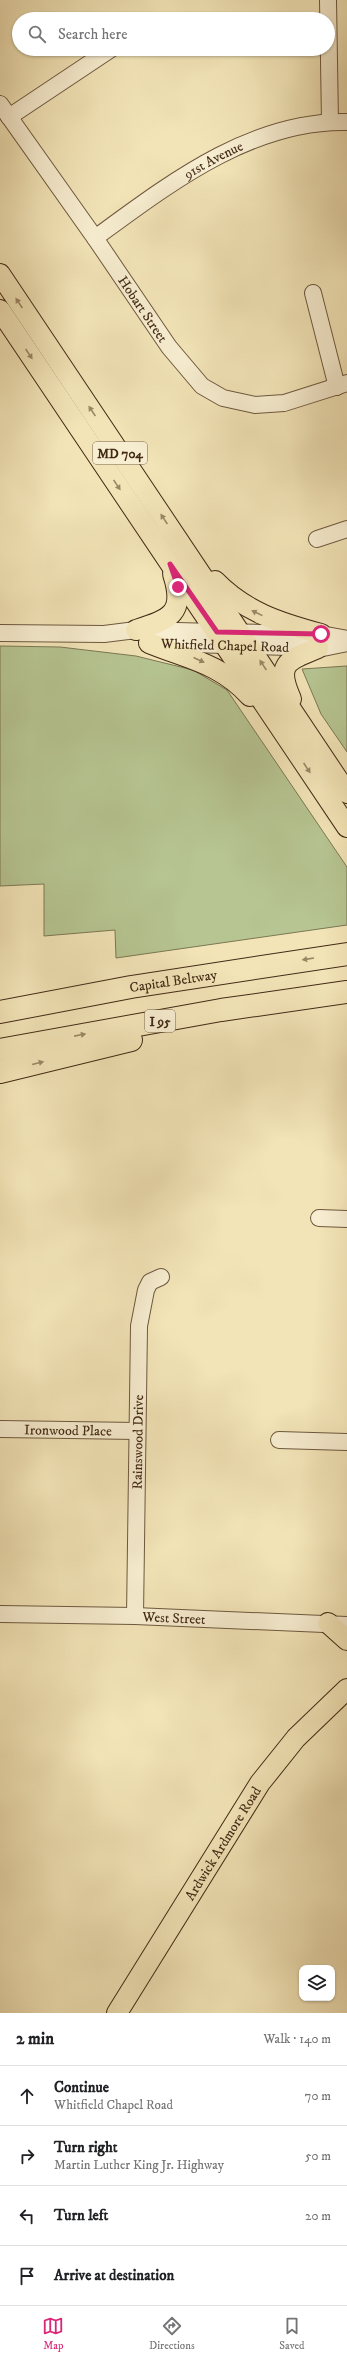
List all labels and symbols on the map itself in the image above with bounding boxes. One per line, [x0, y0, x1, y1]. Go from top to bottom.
street label: 91st Avenue [180, 137, 246, 184]
street label: Hobart Street [113, 273, 172, 347]
one-way arrow [15, 297, 23, 308]
one-way arrow [26, 348, 33, 360]
one-way arrow [88, 405, 95, 416]
road number: MD 704 [93, 442, 147, 464]
one-way arrow [113, 480, 121, 490]
one-way arrow [160, 513, 168, 524]
route end [169, 578, 187, 596]
one-way arrow [251, 610, 263, 616]
route start [312, 625, 330, 643]
street label: Whitfield Chapel Road [160, 635, 289, 657]
one-way arrow [194, 657, 205, 663]
one-way arrow [259, 660, 267, 671]
one-way arrow [303, 763, 311, 773]
one-way arrow [302, 956, 314, 962]
street label: Capital Beltway [128, 966, 219, 997]
road number: I 95 [145, 1010, 175, 1032]
one-way arrow [74, 1032, 86, 1038]
one-way arrow [32, 1059, 44, 1065]
street label: Rainswood Drive [129, 1394, 148, 1489]
street label: Ironwood Place [24, 1421, 112, 1441]
street label: West Street [141, 1608, 206, 1629]
street label: Ardwick Ardmore Road [181, 1783, 266, 1904]

